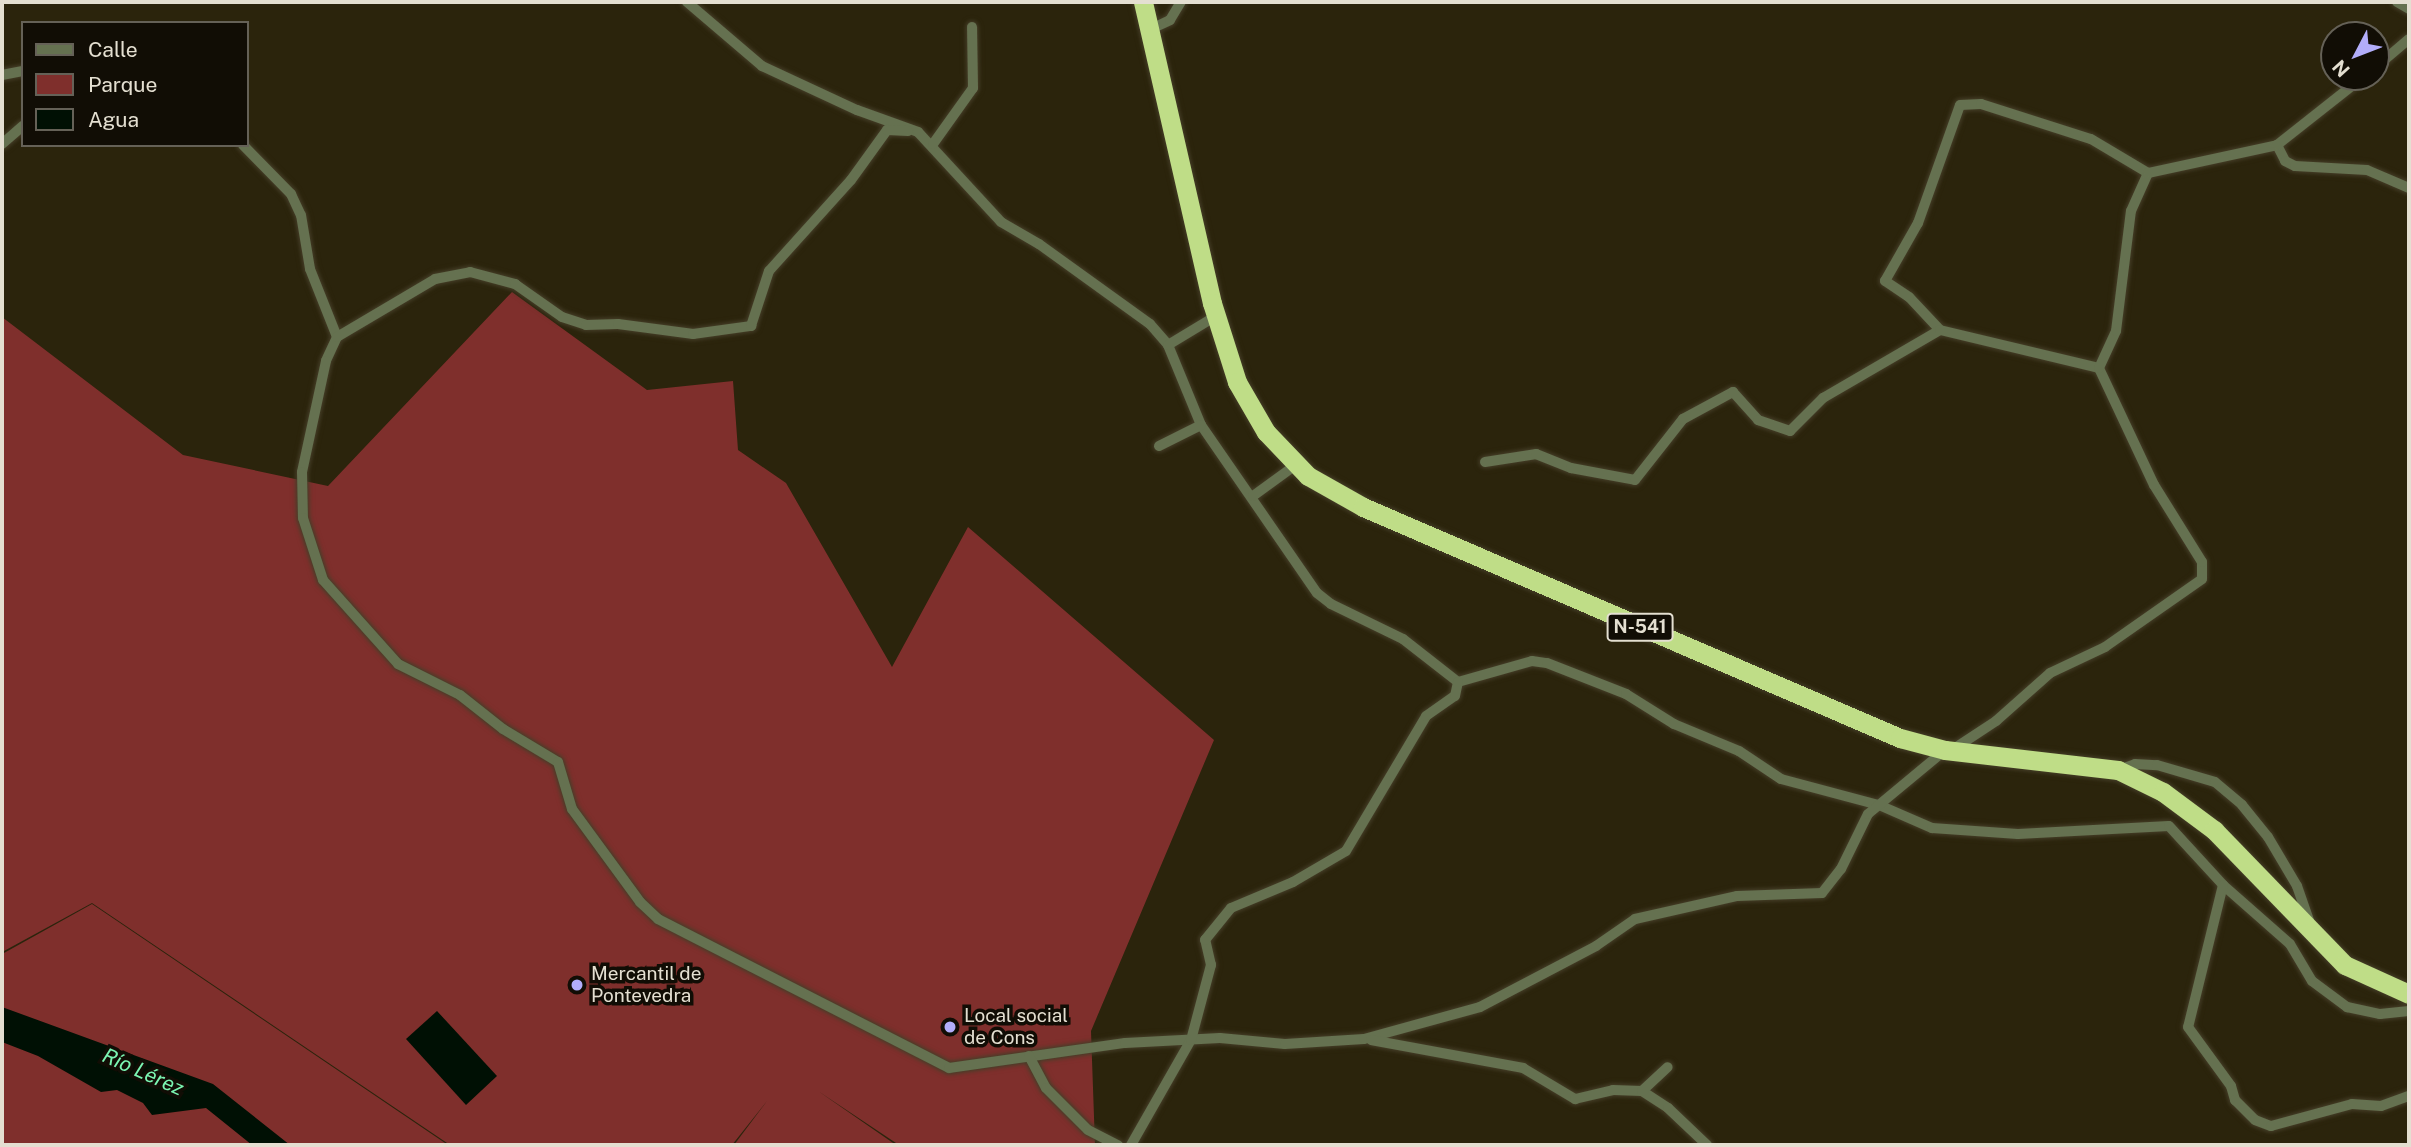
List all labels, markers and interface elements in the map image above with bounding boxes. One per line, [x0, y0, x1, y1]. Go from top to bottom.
legend [21, 21, 248, 147]
north arrow [2320, 21, 2390, 91]
text: Calle [88, 37, 138, 62]
text: N [2328, 56, 2354, 82]
text: Parque [88, 72, 157, 97]
text: Agua [88, 107, 139, 132]
road number: N-541 [1605, 612, 1675, 642]
place label: Mercantil de Pontevedra [591, 963, 702, 1007]
marker: Mercantil de Pontevedra [569, 977, 585, 993]
place label: Local social de Cons [964, 1005, 1068, 1049]
marker: Local social de Cons [942, 1019, 958, 1035]
water label: Río Lérez [98, 1043, 188, 1101]

